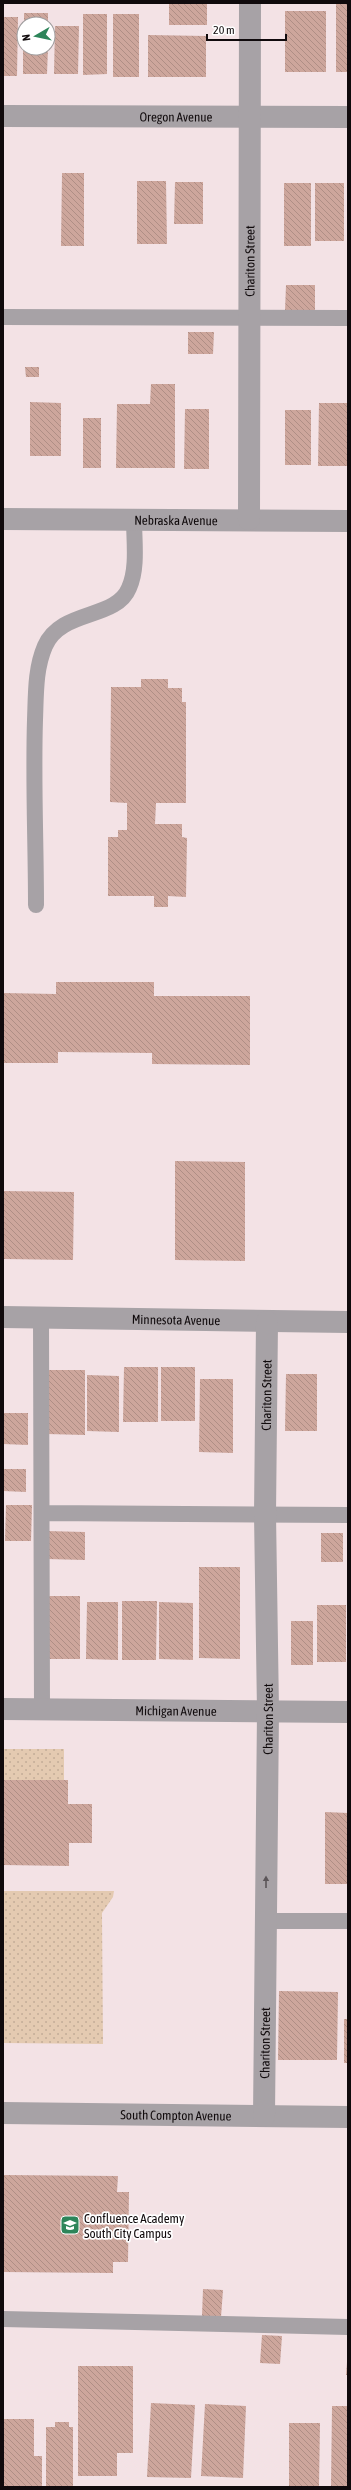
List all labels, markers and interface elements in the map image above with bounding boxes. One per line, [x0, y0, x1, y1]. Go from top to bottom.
north arrow [16, 16, 56, 56]
scale bar [207, 16, 286, 42]
text: 20 m [213, 23, 235, 37]
text: N [20, 33, 33, 42]
street label: Oregon Avenue [140, 109, 213, 125]
street label: Chariton Street [242, 225, 258, 297]
street label: Nebraska Avenue [134, 513, 218, 528]
street label: Minnesota Avenue [132, 1312, 220, 1328]
street label: Chariton Street [259, 1359, 275, 1431]
street label: Chariton Street [261, 1683, 276, 1755]
street label: Michigan Avenue [135, 1703, 217, 1719]
one-way arrow [263, 1875, 269, 1888]
street label: Chariton Street [257, 2007, 273, 2079]
street label: South Compton Avenue [120, 2107, 232, 2124]
place label: Confluence Academy South City Campus [84, 2211, 185, 2241]
school or university icon: Confluence Academy South City Campus [59, 2214, 81, 2236]

